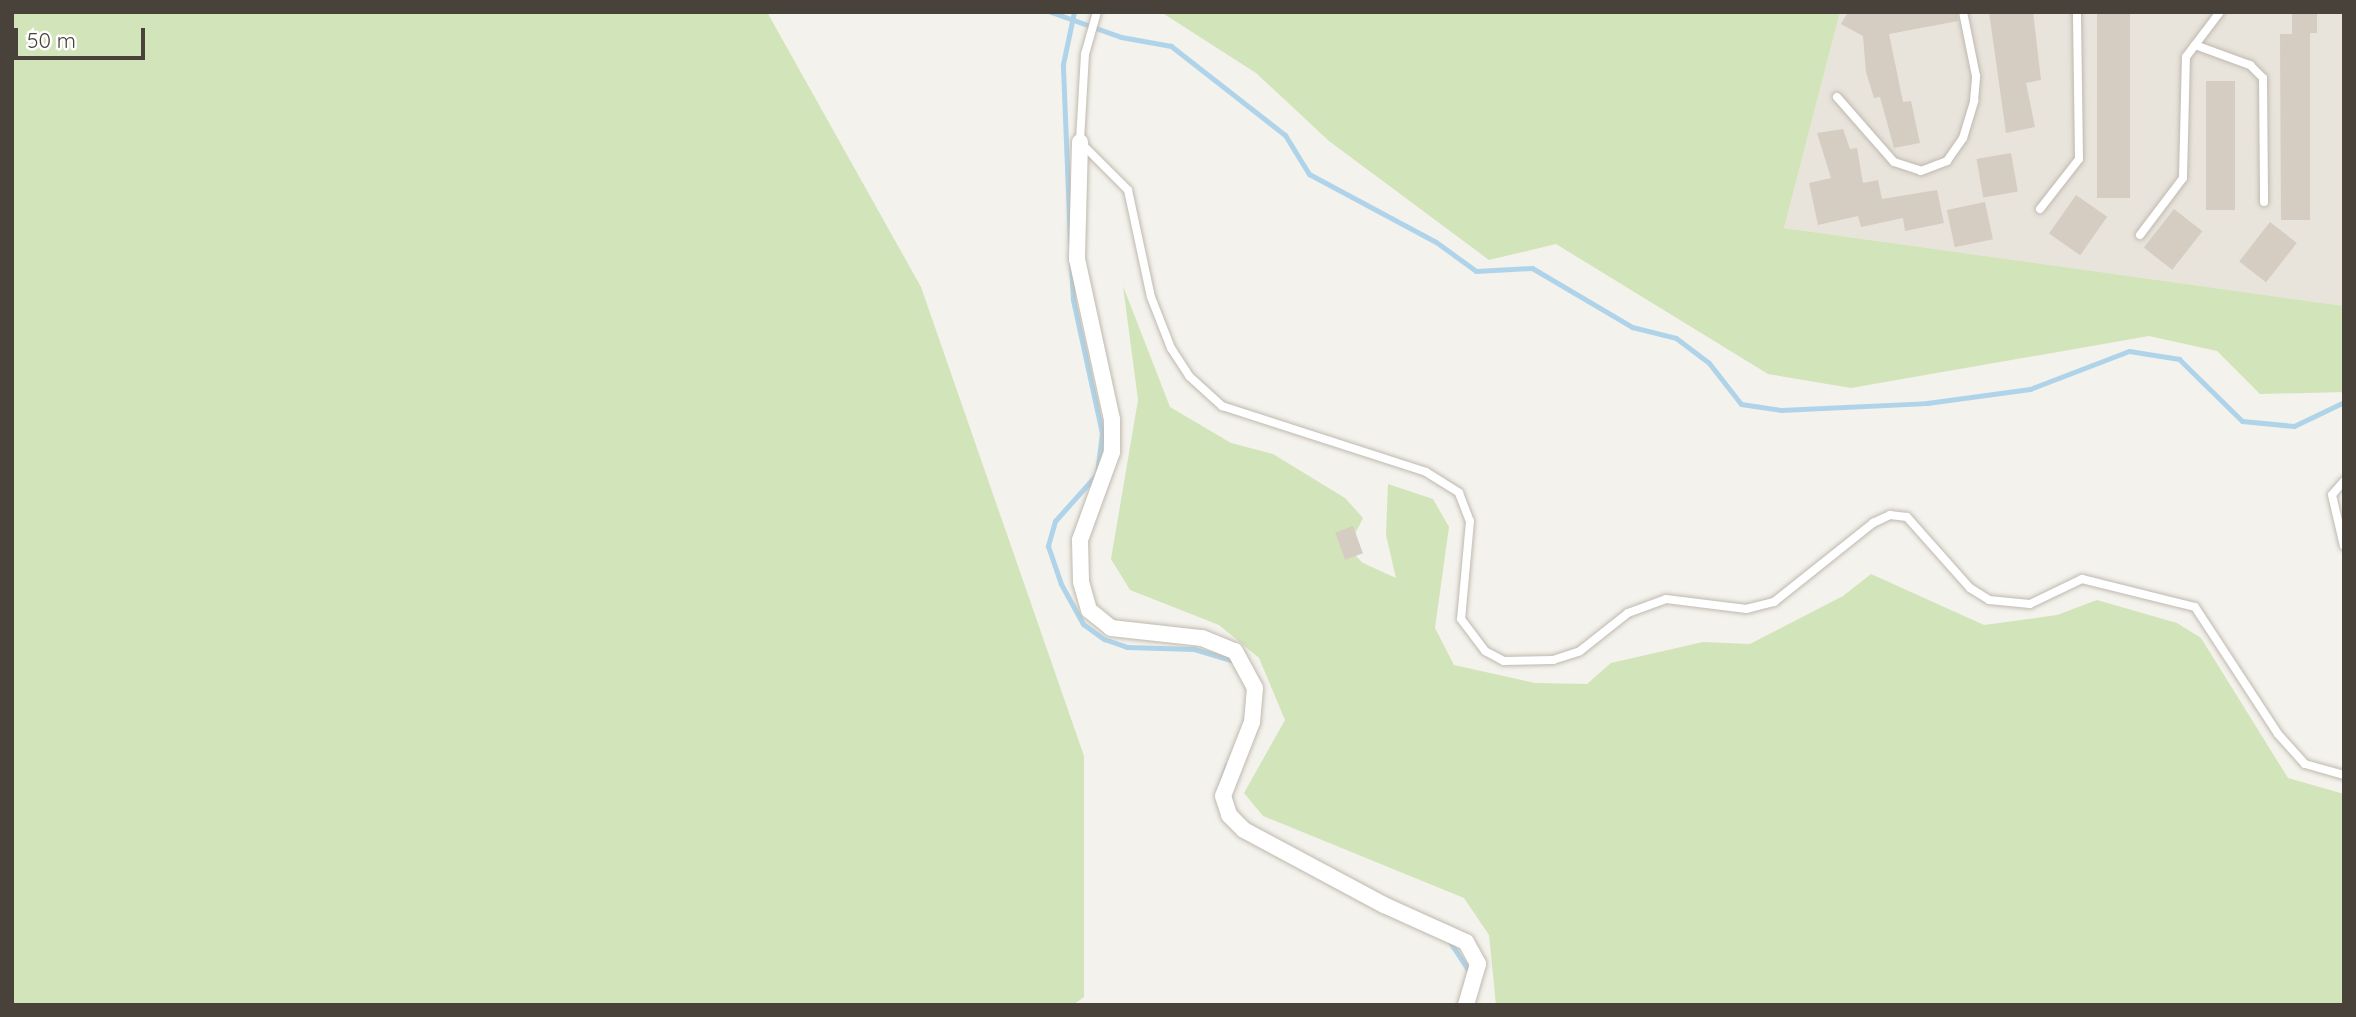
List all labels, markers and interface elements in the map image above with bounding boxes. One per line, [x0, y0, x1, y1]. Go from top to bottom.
scale bar [18, 14, 149, 58]
text: 50 m [27, 27, 76, 53]

